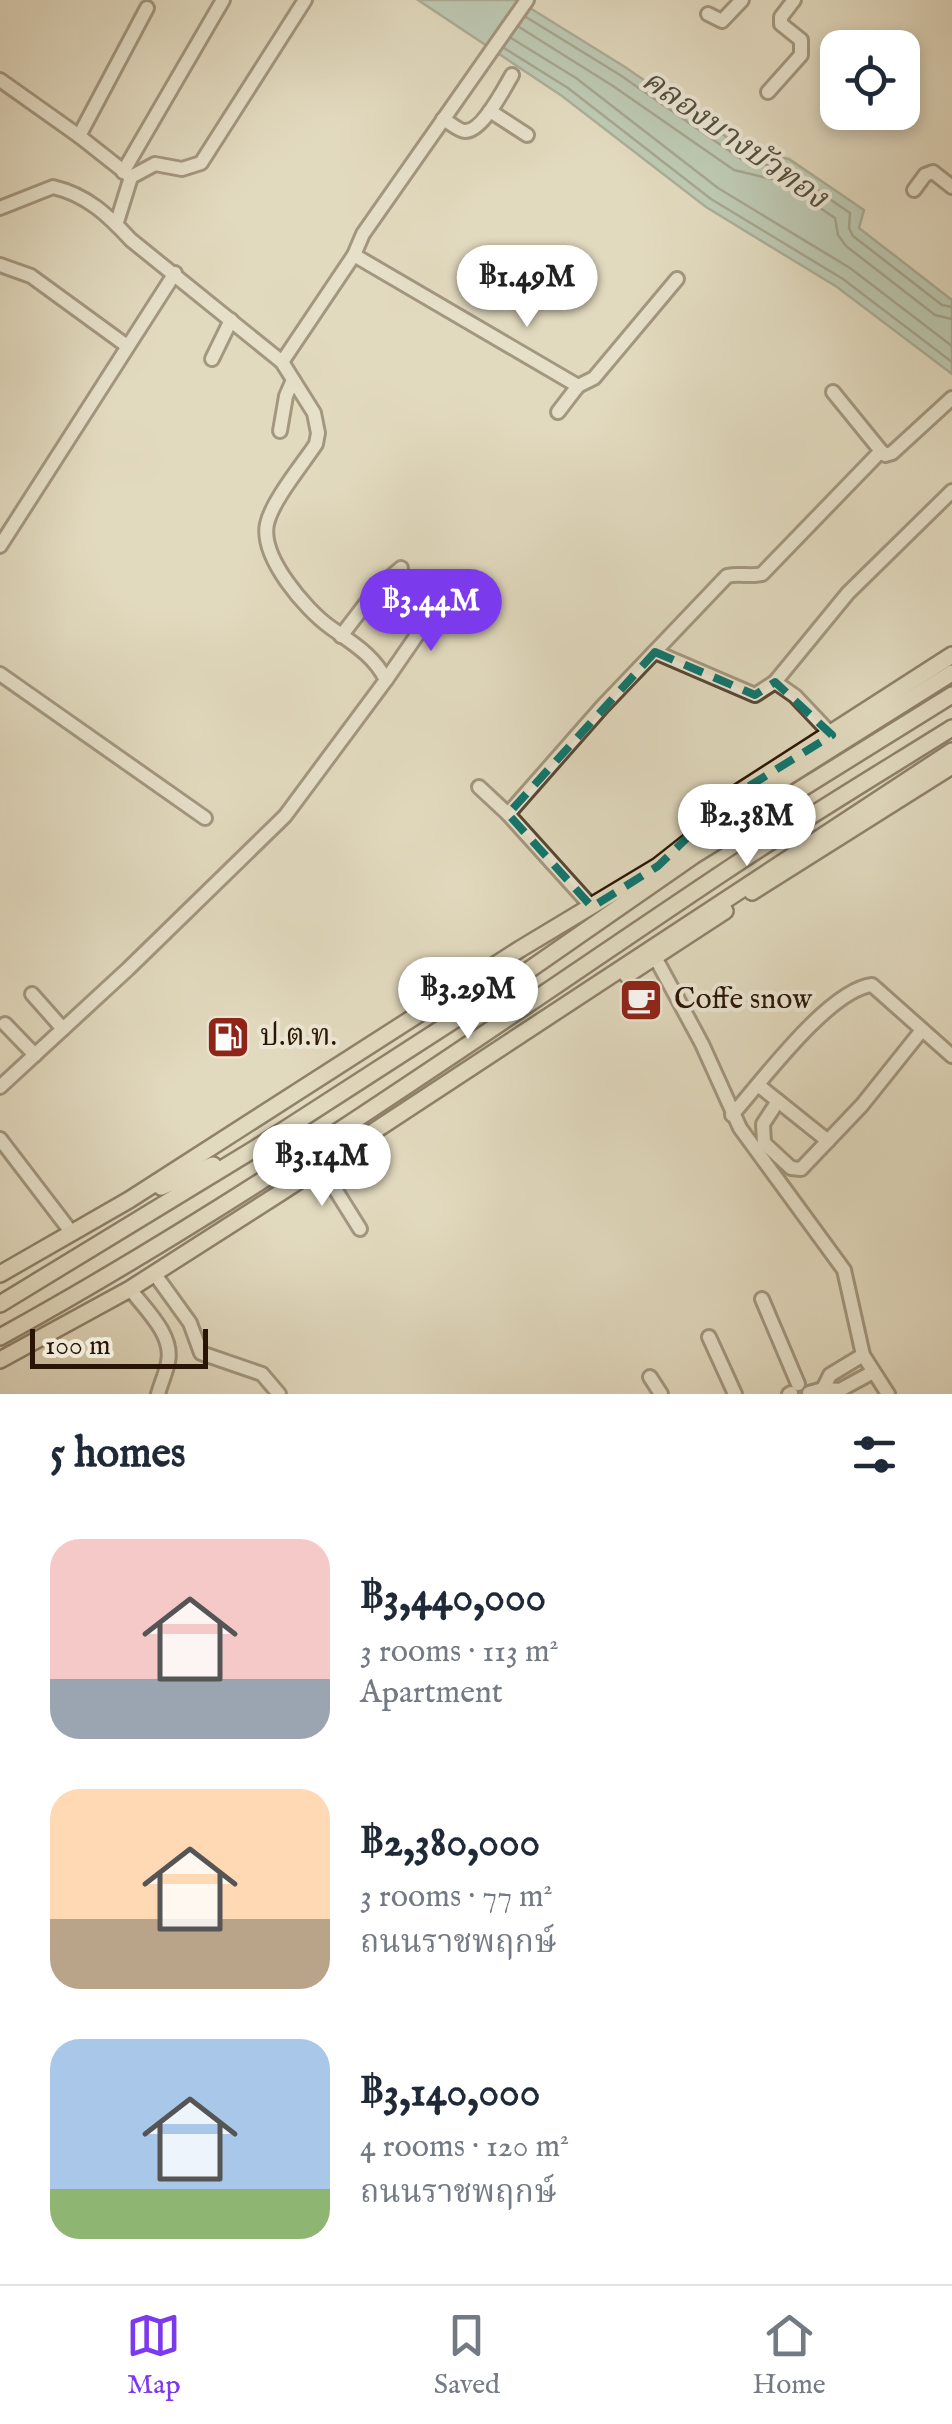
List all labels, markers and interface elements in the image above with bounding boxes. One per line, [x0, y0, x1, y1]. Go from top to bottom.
map controls [820, 30, 920, 130]
button: locate [820, 30, 920, 130]
water label: คลองบางบัวทอง [633, 61, 836, 220]
pin: ฿1.49M [446, 245, 608, 330]
text: ฿1.49M [479, 257, 575, 298]
pin: ฿3.44M [350, 569, 512, 654]
text: ฿3.44M [382, 581, 480, 622]
pin: ฿2.38M [666, 784, 828, 869]
text: ฿2.38M [700, 796, 794, 837]
pin: ฿3.29M [387, 957, 549, 1042]
text: ฿3.29M [420, 969, 516, 1010]
cafe icon: Coffe snow [618, 977, 664, 1023]
place label: Coffe snow [674, 981, 813, 1019]
fuel station icon: ป.ต.ท. [205, 1014, 251, 1060]
place label: ป.ต.ท. [260, 1018, 337, 1056]
pin: ฿3.14M [241, 1124, 403, 1209]
text: ฿3.14M [275, 1136, 369, 1177]
scale bar [30, 1324, 208, 1368]
text: 100 m [45, 1329, 111, 1364]
icon: filters [847, 1427, 902, 1482]
text: 5 homes [50, 1428, 186, 1481]
text: ฿3,440,000 [360, 1572, 546, 1625]
icon: home [130, 1579, 250, 1699]
text: 3 rooms · 113 m² [360, 1632, 559, 1673]
text: Apartment [360, 1673, 503, 1714]
text: ฿2,380,000 [360, 1817, 540, 1870]
icon: home [130, 1829, 250, 1949]
text: 3 rooms · 77 m² [360, 1877, 553, 1918]
text: ถนนราชพฤกษ์ [360, 1923, 556, 1964]
text: ฿3,140,000 [360, 2067, 540, 2120]
icon: home [130, 2079, 250, 2199]
text: 4 rooms · 120 m² [360, 2127, 569, 2168]
text: ถนนราชพฤกษ์ [360, 2173, 556, 2214]
tab: Map [126, 2308, 181, 2403]
tab: Saved [434, 2308, 500, 2403]
tab: Home [753, 2308, 826, 2403]

